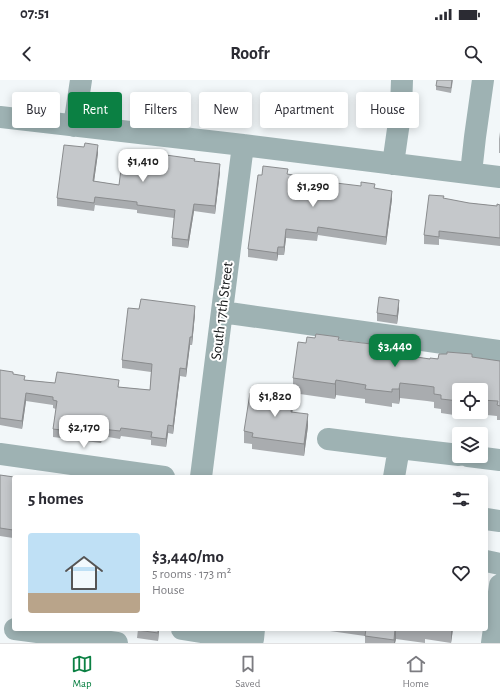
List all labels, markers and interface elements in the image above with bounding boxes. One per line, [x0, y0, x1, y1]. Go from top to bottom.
text: 07:51 [20, 6, 50, 21]
icon: back [16, 43, 38, 65]
icon: search [462, 43, 484, 65]
text: Roofr [230, 45, 270, 63]
chip: Buy [12, 92, 60, 128]
chip: Rent [68, 92, 122, 128]
chip: Filters [130, 92, 191, 128]
chip: New [199, 92, 252, 128]
chip: Apartment [260, 92, 348, 128]
chip: House [356, 92, 419, 128]
pin: $1,410 [110, 149, 176, 183]
text: $1,410 [127, 155, 159, 168]
pin: $1,290 [280, 174, 346, 208]
text: $1,290 [297, 180, 329, 193]
street label: South 17th Street [209, 261, 235, 361]
pin: $3,440 [362, 334, 428, 368]
text: $3,440 [378, 340, 412, 353]
map controls [452, 383, 488, 463]
button: locate [452, 383, 488, 419]
pin: $1,820 [242, 384, 308, 418]
text: $1,820 [259, 390, 291, 403]
pin: $2,170 [51, 415, 117, 449]
text: $2,170 [68, 421, 100, 434]
button: layers [452, 427, 488, 463]
icon: filters [450, 488, 472, 510]
text: 5 homes [28, 490, 84, 507]
text: $3,440/mo [152, 548, 224, 565]
icon: home [60, 549, 108, 597]
icon: heart [450, 562, 472, 584]
text: 5 rooms · 173 m² [152, 568, 231, 581]
text: House [152, 584, 184, 597]
tab: Map [71, 653, 93, 690]
tab: Saved [235, 653, 260, 690]
tab: Home [402, 653, 429, 690]

